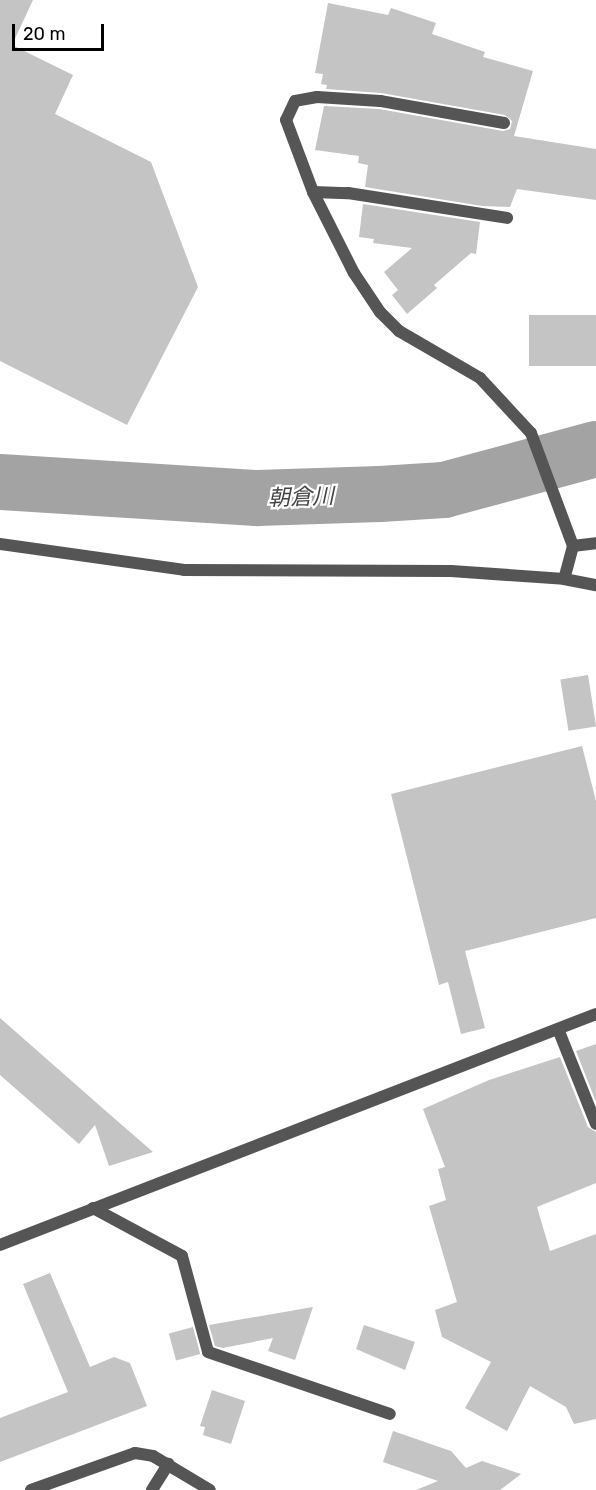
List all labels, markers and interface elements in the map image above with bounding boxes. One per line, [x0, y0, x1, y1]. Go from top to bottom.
scale bar [15, 12, 106, 50]
text: 20 m [23, 23, 65, 45]
water label: 朝倉川 [268, 483, 334, 511]

